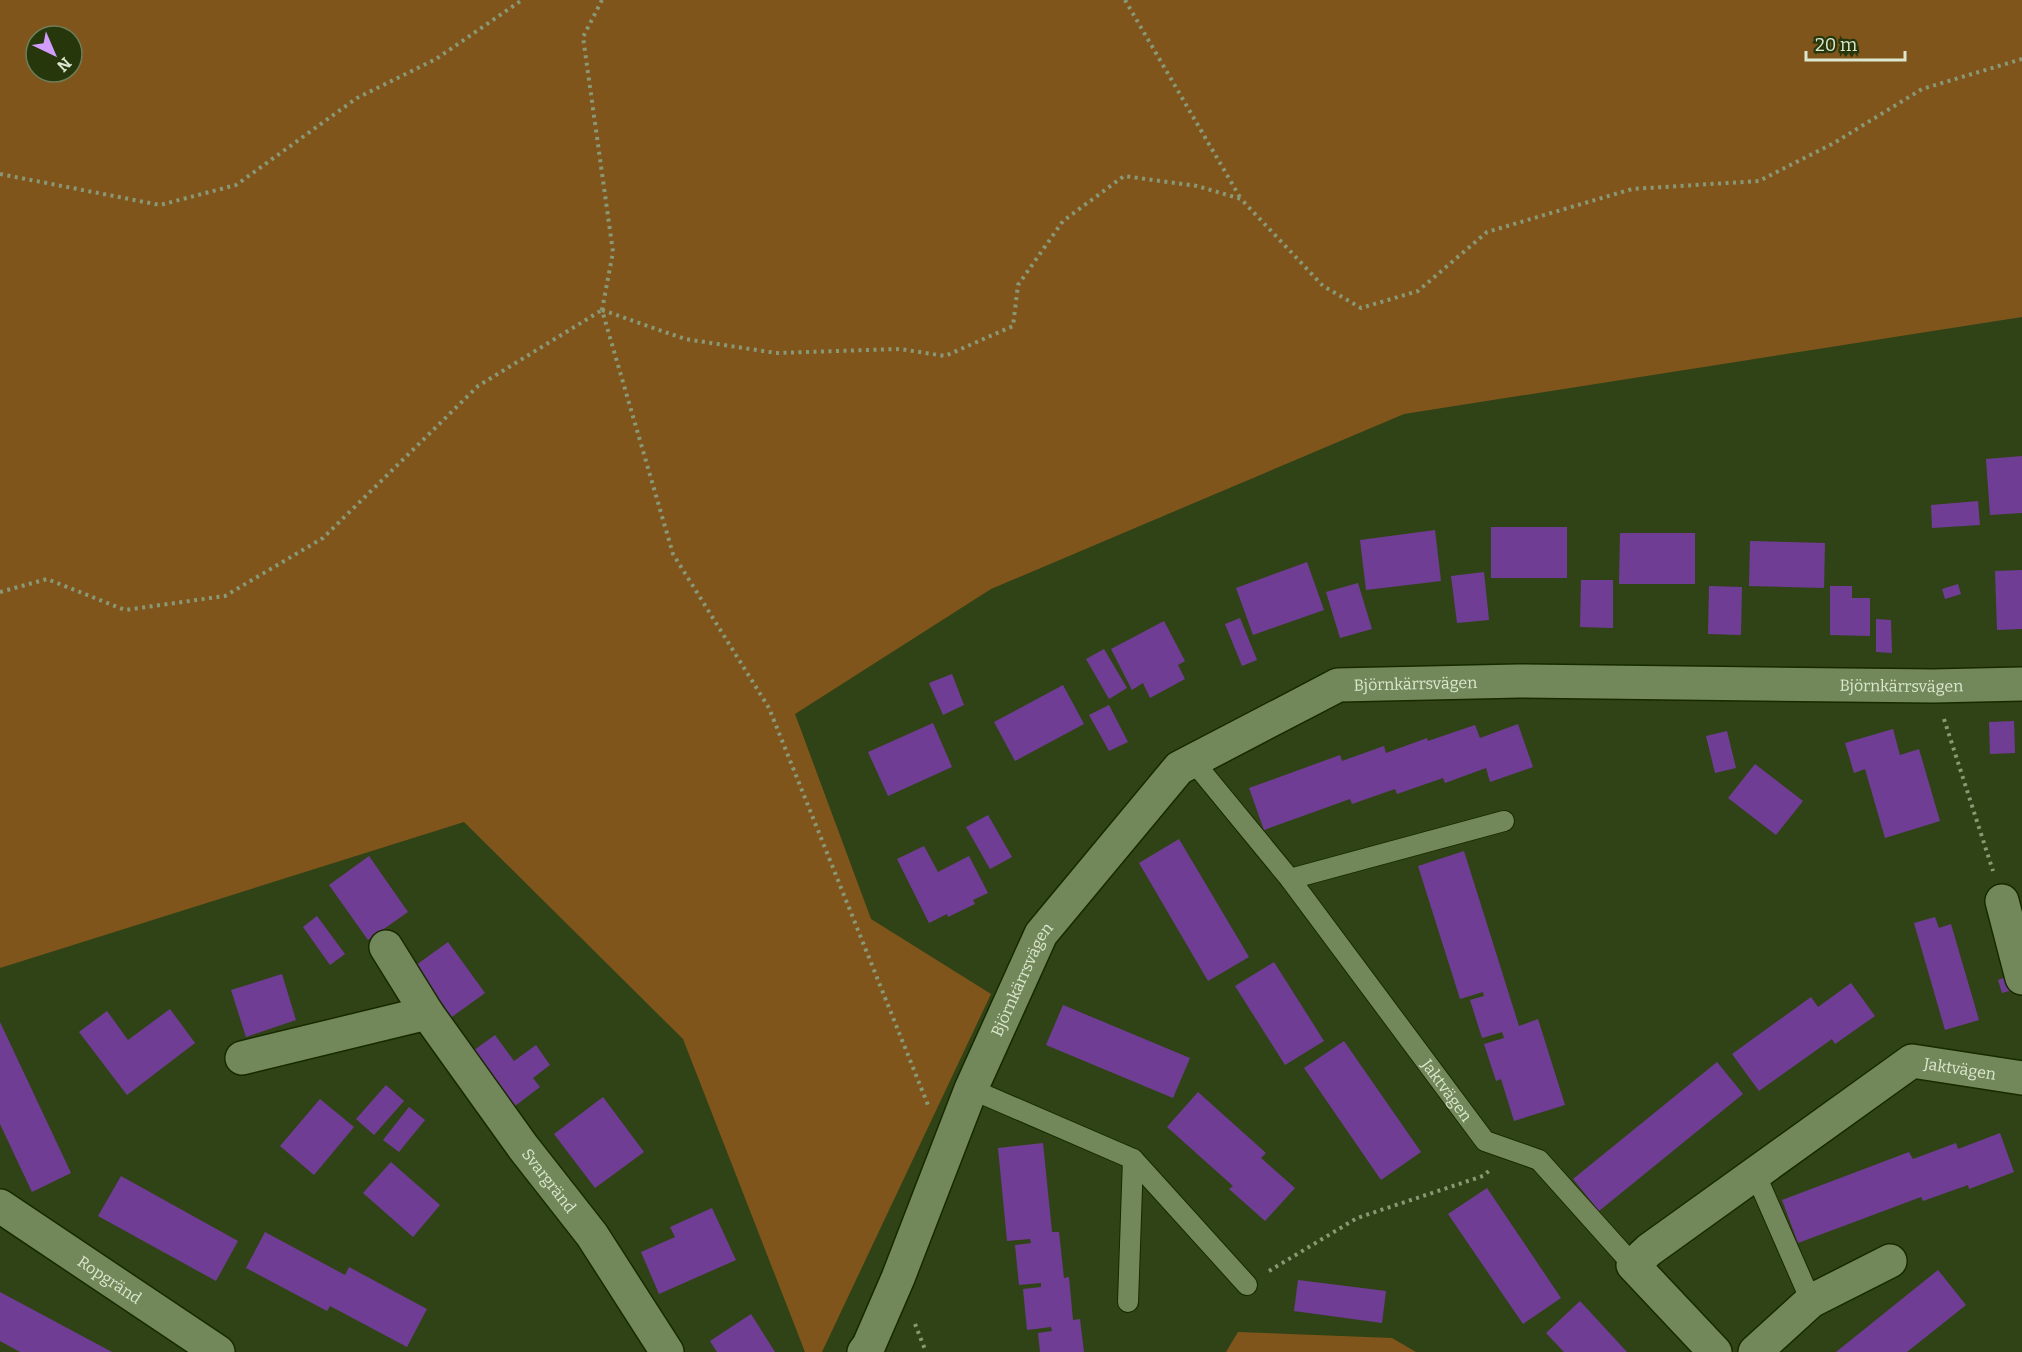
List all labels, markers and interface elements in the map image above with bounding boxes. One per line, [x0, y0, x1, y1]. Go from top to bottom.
north arrow [24, 24, 84, 84]
scale bar [1806, 24, 1905, 62]
text: 20 m [1815, 34, 1857, 56]
text: N [53, 53, 75, 76]
street label: Björnkärrsvägen [1353, 673, 1478, 695]
street label: Björnkärrsvägen [1839, 676, 1963, 696]
street label: Björnkärrsvägen [987, 919, 1057, 1039]
street label: Jaktvägen [1922, 1054, 1997, 1084]
street label: Jaktvägen [1417, 1055, 1476, 1125]
street label: Svargränd [518, 1145, 580, 1217]
street label: Ropgränd [74, 1252, 145, 1308]

